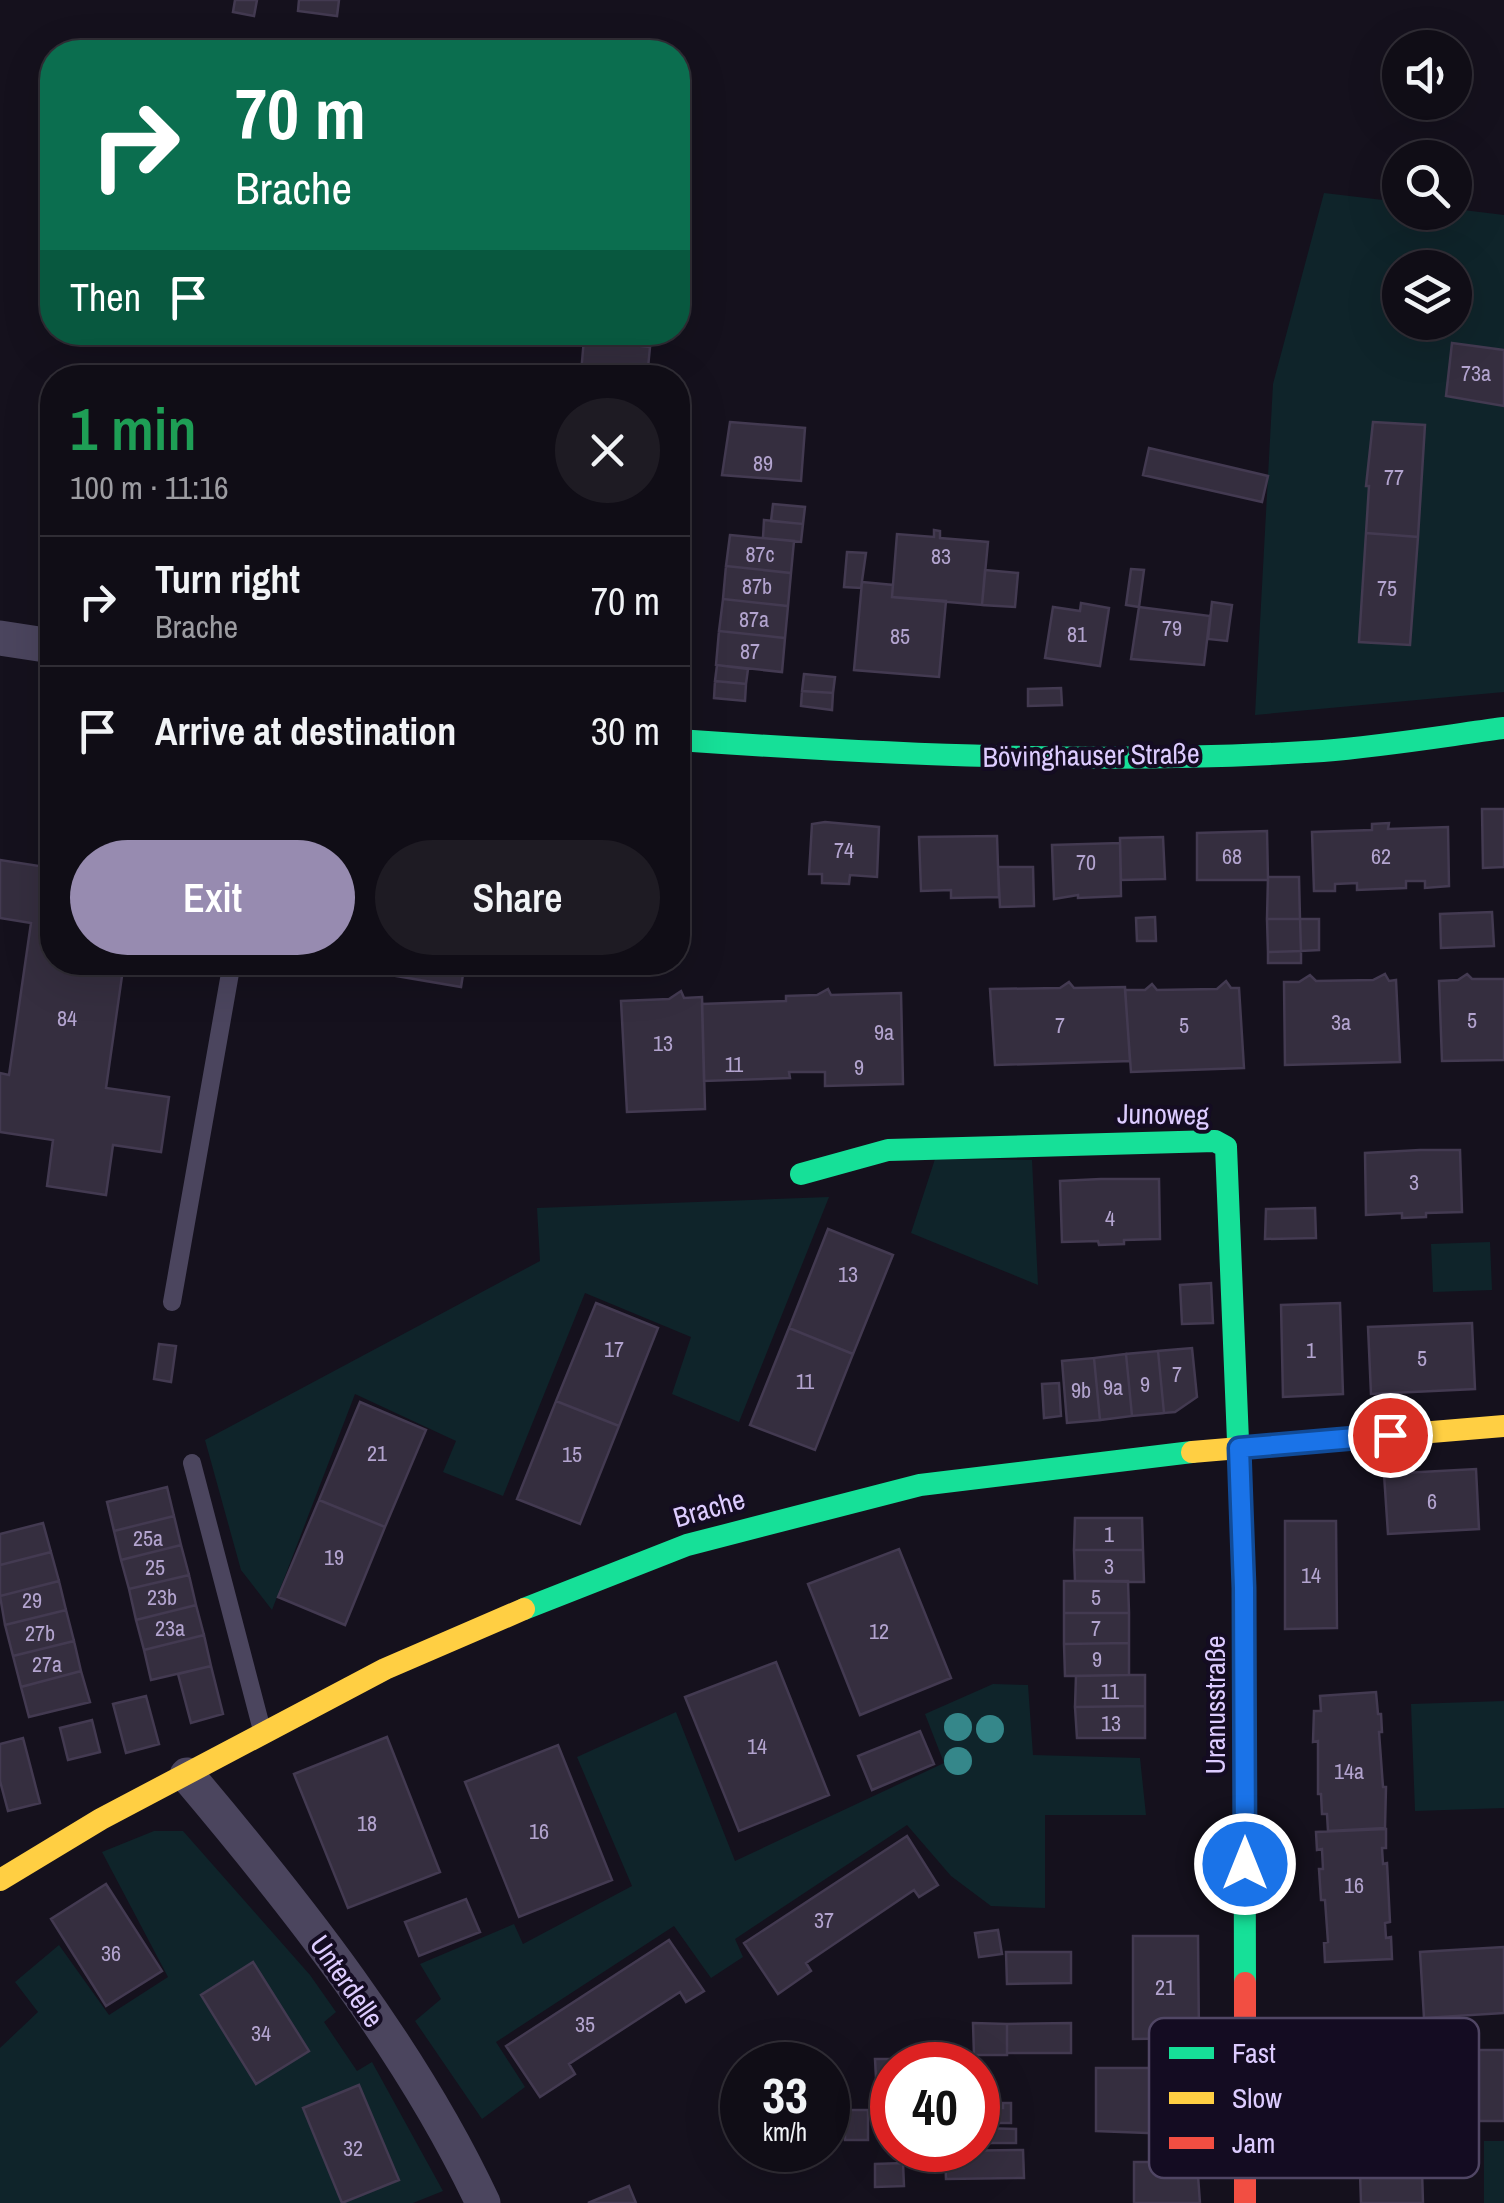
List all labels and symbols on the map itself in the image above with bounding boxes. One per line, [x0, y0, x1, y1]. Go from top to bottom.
house number: 73a [1461, 358, 1491, 388]
house number: 89 [753, 448, 773, 478]
house number: 77 [1384, 462, 1404, 492]
house number: 87c [745, 539, 775, 569]
house number: 83 [931, 541, 951, 571]
house number: 87b [742, 571, 772, 601]
house number: 75 [1377, 573, 1397, 603]
house number: 87a [739, 604, 769, 634]
house number: 79 [1162, 613, 1182, 643]
house number: 81 [1067, 619, 1087, 649]
house number: 85 [890, 621, 910, 651]
house number: 87 [740, 636, 760, 666]
street label: Bövinghauser Straße [982, 734, 1200, 776]
house number: 74 [834, 835, 854, 865]
house number: 68 [1222, 841, 1242, 871]
house number: 62 [1371, 841, 1391, 871]
house number: 70 [1076, 847, 1096, 877]
house number: 84 [57, 1003, 77, 1033]
house number: 5 [1467, 1005, 1477, 1035]
house number: 3a [1331, 1007, 1351, 1037]
house number: 7 [1055, 1010, 1065, 1040]
house number: 5 [1179, 1010, 1189, 1040]
house number: 9a [874, 1017, 894, 1047]
house number: 13 [653, 1028, 673, 1058]
house number: 11 [725, 1049, 743, 1079]
house number: 9 [854, 1052, 864, 1082]
street label: Junoweg [1117, 1094, 1209, 1134]
house number: 3 [1409, 1167, 1419, 1197]
house number: 4 [1105, 1203, 1115, 1233]
house number: 13 [838, 1259, 858, 1289]
house number: 17 [604, 1334, 624, 1364]
house number: 1 [1306, 1335, 1316, 1365]
house number: 5 [1417, 1343, 1427, 1373]
house number: 7 [1172, 1359, 1182, 1389]
house number: 11 [796, 1366, 814, 1396]
house number: 9 [1140, 1369, 1150, 1399]
house number: 9a [1103, 1372, 1123, 1402]
house number: 9b [1071, 1375, 1091, 1405]
pin [1348, 1393, 1433, 1478]
house number: 21 [367, 1438, 387, 1468]
house number: 15 [562, 1439, 582, 1469]
street label: Brache [669, 1480, 749, 1536]
house number: 6 [1427, 1486, 1437, 1516]
house number: 1 [1104, 1519, 1114, 1549]
house number: 25a [133, 1523, 163, 1553]
house number: 19 [324, 1542, 344, 1572]
house number: 3 [1104, 1551, 1114, 1581]
house number: 25 [145, 1552, 165, 1582]
house number: 14 [1301, 1560, 1321, 1590]
house number: 23b [147, 1582, 177, 1612]
house number: 5 [1091, 1582, 1101, 1612]
house number: 29 [22, 1585, 42, 1615]
house number: 23a [155, 1613, 185, 1643]
house number: 7 [1091, 1613, 1101, 1643]
house number: 12 [869, 1616, 889, 1646]
house number: 27b [25, 1618, 55, 1648]
street label: Uranusstraße [1196, 1635, 1234, 1775]
house number: 9 [1092, 1644, 1102, 1674]
house number: 27a [32, 1649, 62, 1679]
house number: 11 [1101, 1676, 1119, 1706]
house number: 13 [1101, 1708, 1121, 1738]
house number: 14 [747, 1731, 767, 1761]
house number: 14a [1334, 1756, 1364, 1786]
house number: 18 [357, 1808, 377, 1838]
position arrow [1193, 1812, 1297, 1916]
house number: 16 [529, 1816, 549, 1846]
house number: 16 [1344, 1870, 1364, 1900]
house number: 37 [814, 1905, 834, 1935]
street label: Unterdelle [301, 1927, 393, 2035]
house number: 36 [101, 1938, 121, 1968]
house number: 21 [1155, 1972, 1175, 2002]
house number: 35 [575, 2009, 595, 2039]
house number: 34 [251, 2018, 271, 2048]
legend [1149, 2018, 1479, 2178]
text: Fast [1232, 2034, 1276, 2072]
speed limit sign: 40 [870, 2042, 1000, 2172]
text: Slow [1232, 2079, 1282, 2117]
text: Jam [1232, 2124, 1275, 2162]
house number: 32 [343, 2133, 363, 2163]

